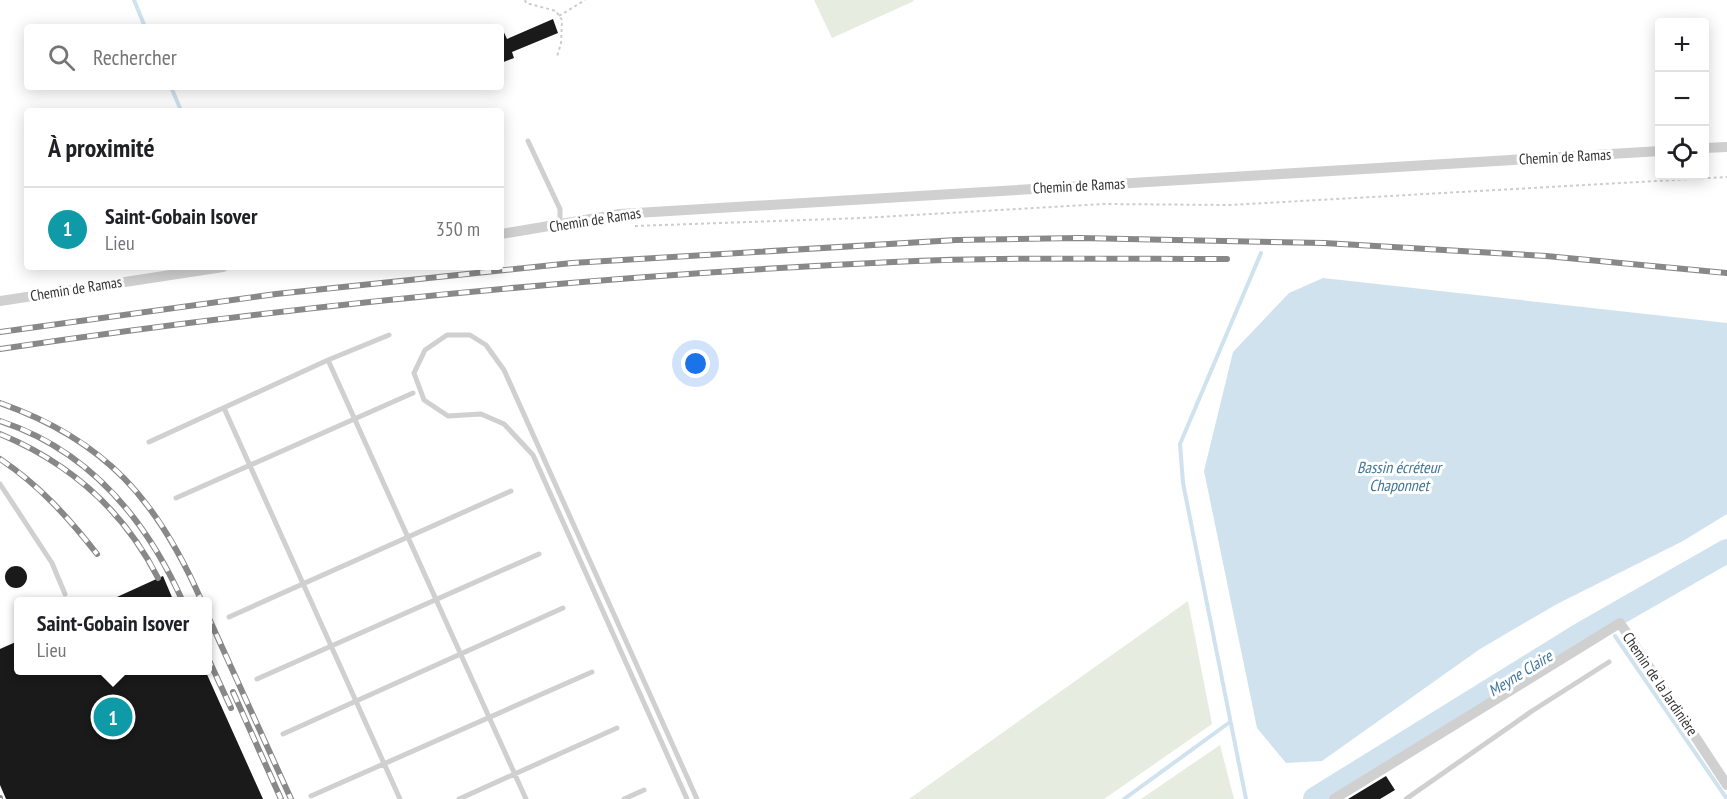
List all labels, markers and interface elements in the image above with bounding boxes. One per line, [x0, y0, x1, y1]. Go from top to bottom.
map controls [1655, 18, 1709, 180]
button: + [1655, 18, 1709, 72]
search box [24, 24, 504, 90]
icon: search [45, 41, 78, 74]
text: Rechercher [93, 43, 177, 71]
button: − [1655, 72, 1709, 126]
button: locate [1655, 126, 1709, 180]
text: À proximité [48, 131, 155, 164]
street label: Chemin de Ramas [1518, 145, 1612, 168]
street label: Chemin de Ramas [1032, 174, 1126, 197]
text: Saint-Gobain Isover [105, 202, 257, 230]
street label: Chemin de Ramas [548, 203, 642, 236]
text: 1 [63, 216, 72, 242]
text: 350 m [436, 216, 480, 242]
text: Lieu [105, 230, 135, 256]
street label: Chemin de Ramas [29, 272, 123, 305]
your location [681, 349, 710, 378]
water label: Bassin écréteur Chaponnet [1357, 457, 1444, 495]
popup [14, 597, 212, 675]
text: Saint-Gobain Isover [37, 609, 189, 637]
street label: Chemin de la Jardinière [1619, 628, 1702, 739]
text: Lieu [37, 637, 66, 663]
water label: Meyne Claire [1484, 645, 1557, 700]
pin: 1 [94, 694, 132, 740]

